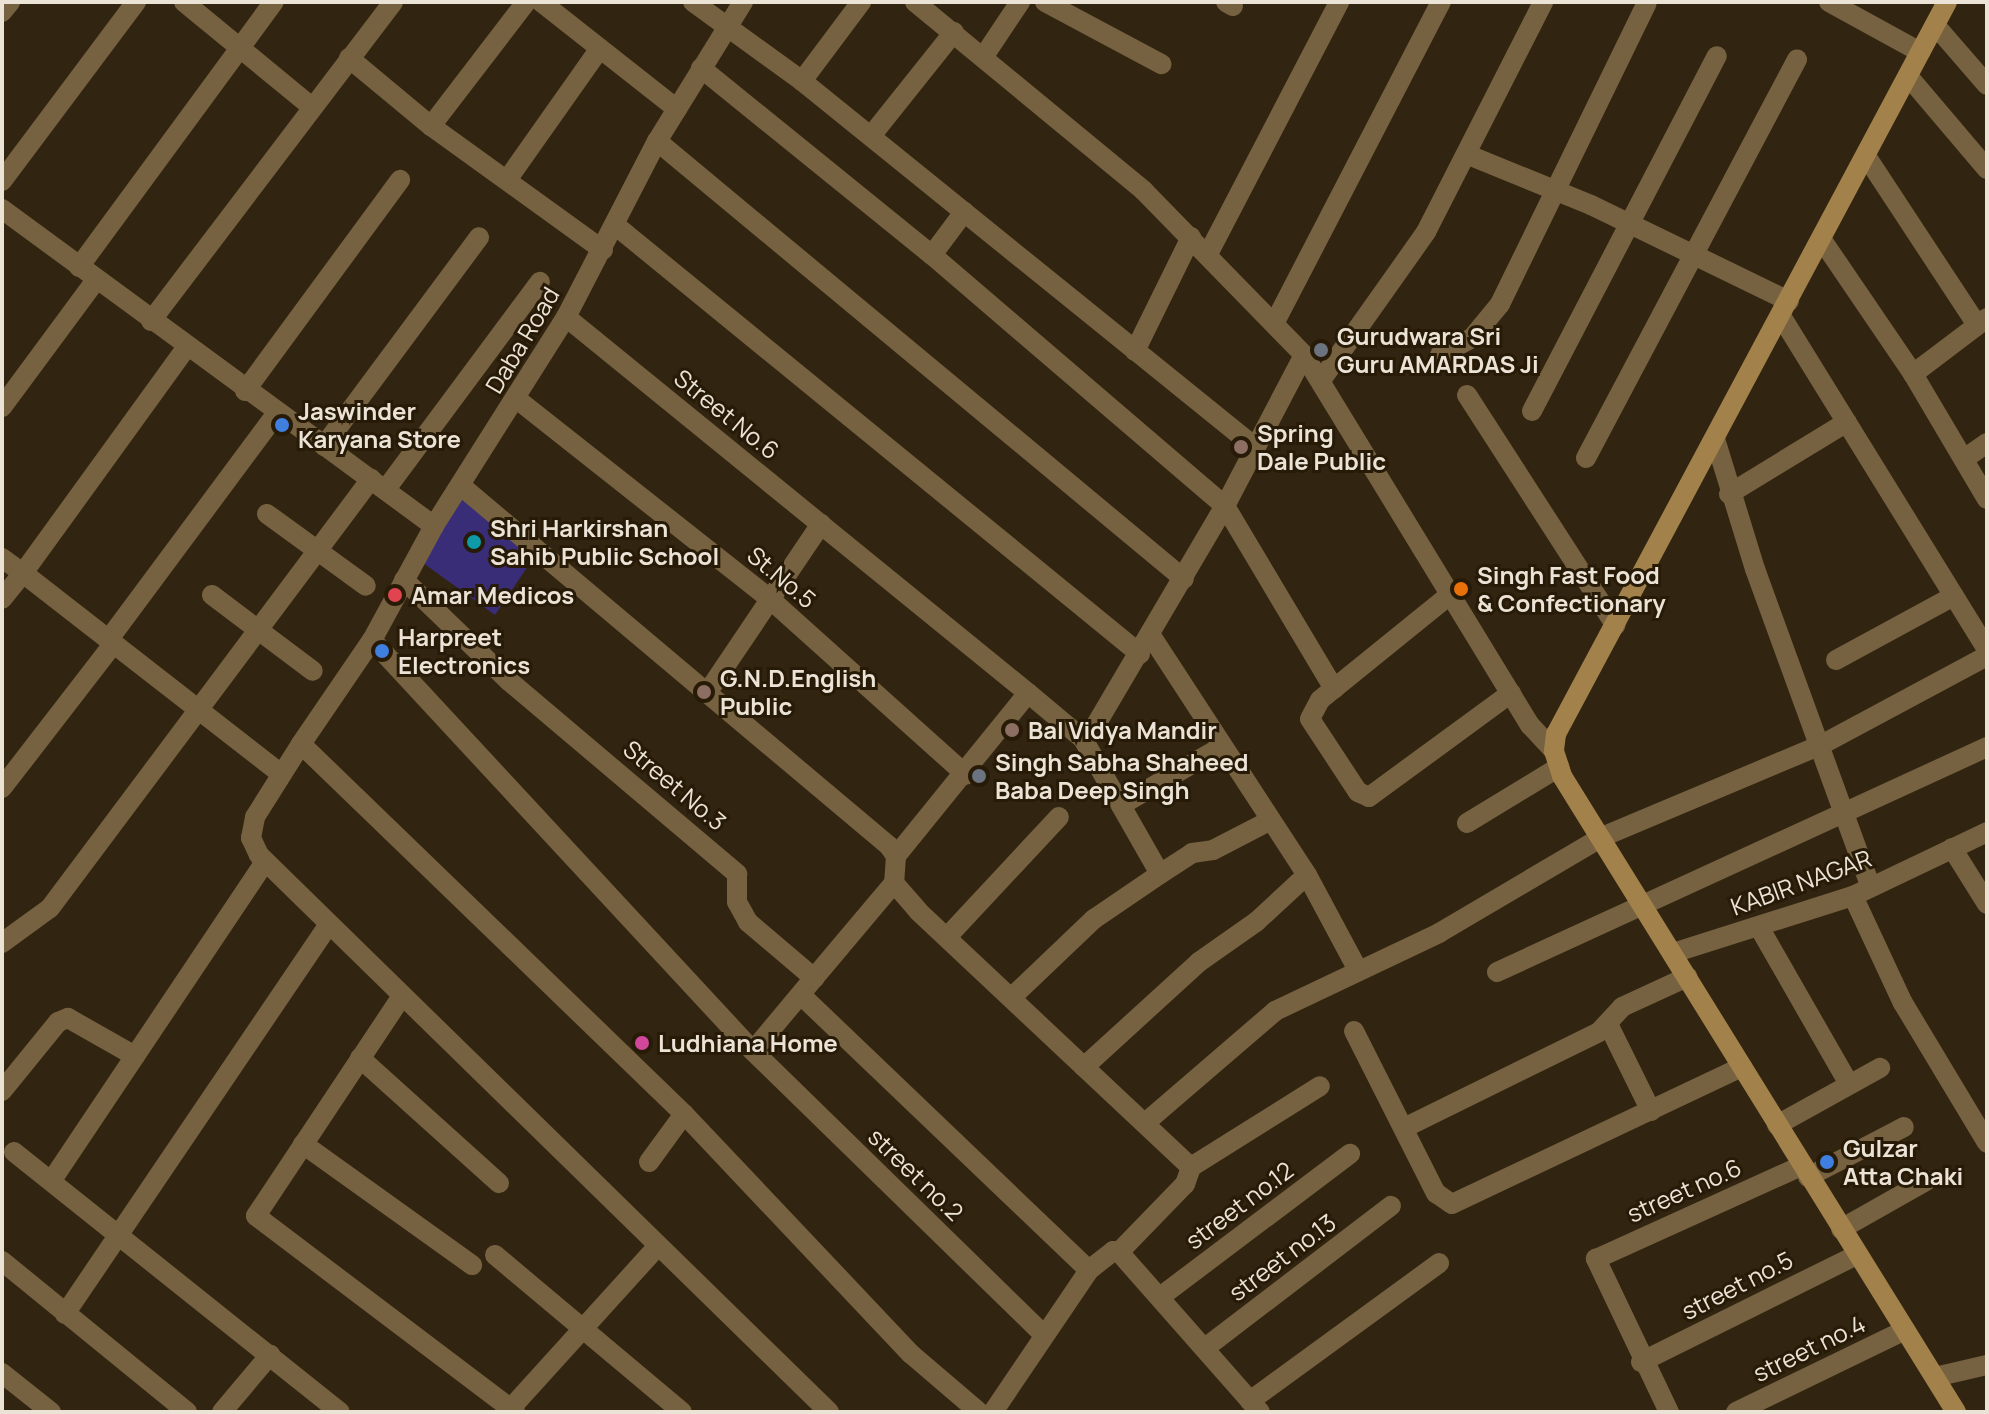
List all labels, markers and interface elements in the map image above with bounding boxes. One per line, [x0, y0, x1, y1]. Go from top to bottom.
street label: Daba Road [479, 282, 565, 398]
place label: Gurudwara Sri Guru AMARDAS Ji [1337, 322, 1539, 378]
marker: Gurudwara Sri Guru AMARDAS Ji [1312, 341, 1330, 359]
street label: Street No.6 [669, 363, 785, 465]
place label: Jaswinder Karyana Store [298, 397, 461, 453]
marker: Jaswinder Karyana Store [273, 416, 291, 434]
place label: Spring Dale Public [1257, 419, 1386, 475]
marker: Spring Dale Public [1232, 438, 1250, 456]
place label: Shri Harkirshan Sahib Public School [490, 514, 719, 570]
marker: Shri Harkirshan Sahib Public School [465, 533, 483, 551]
street label: St.No.5 [742, 540, 822, 614]
place label: Singh Fast Food & Confectionary [1477, 561, 1666, 617]
marker: Singh Fast Food & Confectionary [1452, 580, 1470, 598]
place label: Amar Medicos [411, 581, 574, 609]
marker: Amar Medicos [386, 586, 404, 604]
place label: Harpreet Electronics [398, 623, 530, 679]
marker: Harpreet Electronics [373, 642, 391, 660]
place label: G.N.D.English Public [720, 664, 876, 720]
marker: G.N.D.English Public [695, 683, 713, 701]
place label: Bal Vidya Mandir [1028, 716, 1217, 744]
marker: Bal Vidya Mandir [1003, 721, 1021, 739]
street label: Street No.3 [618, 734, 732, 836]
place label: Singh Sabha Shaheed Baba Deep Singh [995, 748, 1248, 804]
marker: Singh Sabha Shaheed Baba Deep Singh [970, 767, 988, 785]
street label: KABIR NAGAR [1727, 843, 1875, 921]
place label: Ludhiana Home [658, 1029, 838, 1057]
marker: Ludhiana Home [633, 1034, 651, 1052]
street label: street no.2 [863, 1122, 969, 1226]
place label: Gulzar Atta Chaki [1843, 1134, 1963, 1190]
street label: street no.6 [1622, 1152, 1746, 1228]
marker: Gulzar Atta Chaki [1818, 1153, 1836, 1171]
street label: street no.12 [1180, 1155, 1298, 1255]
street label: street no.13 [1223, 1207, 1341, 1307]
street label: street no.5 [1677, 1245, 1797, 1325]
street label: street no.4 [1748, 1308, 1870, 1388]

